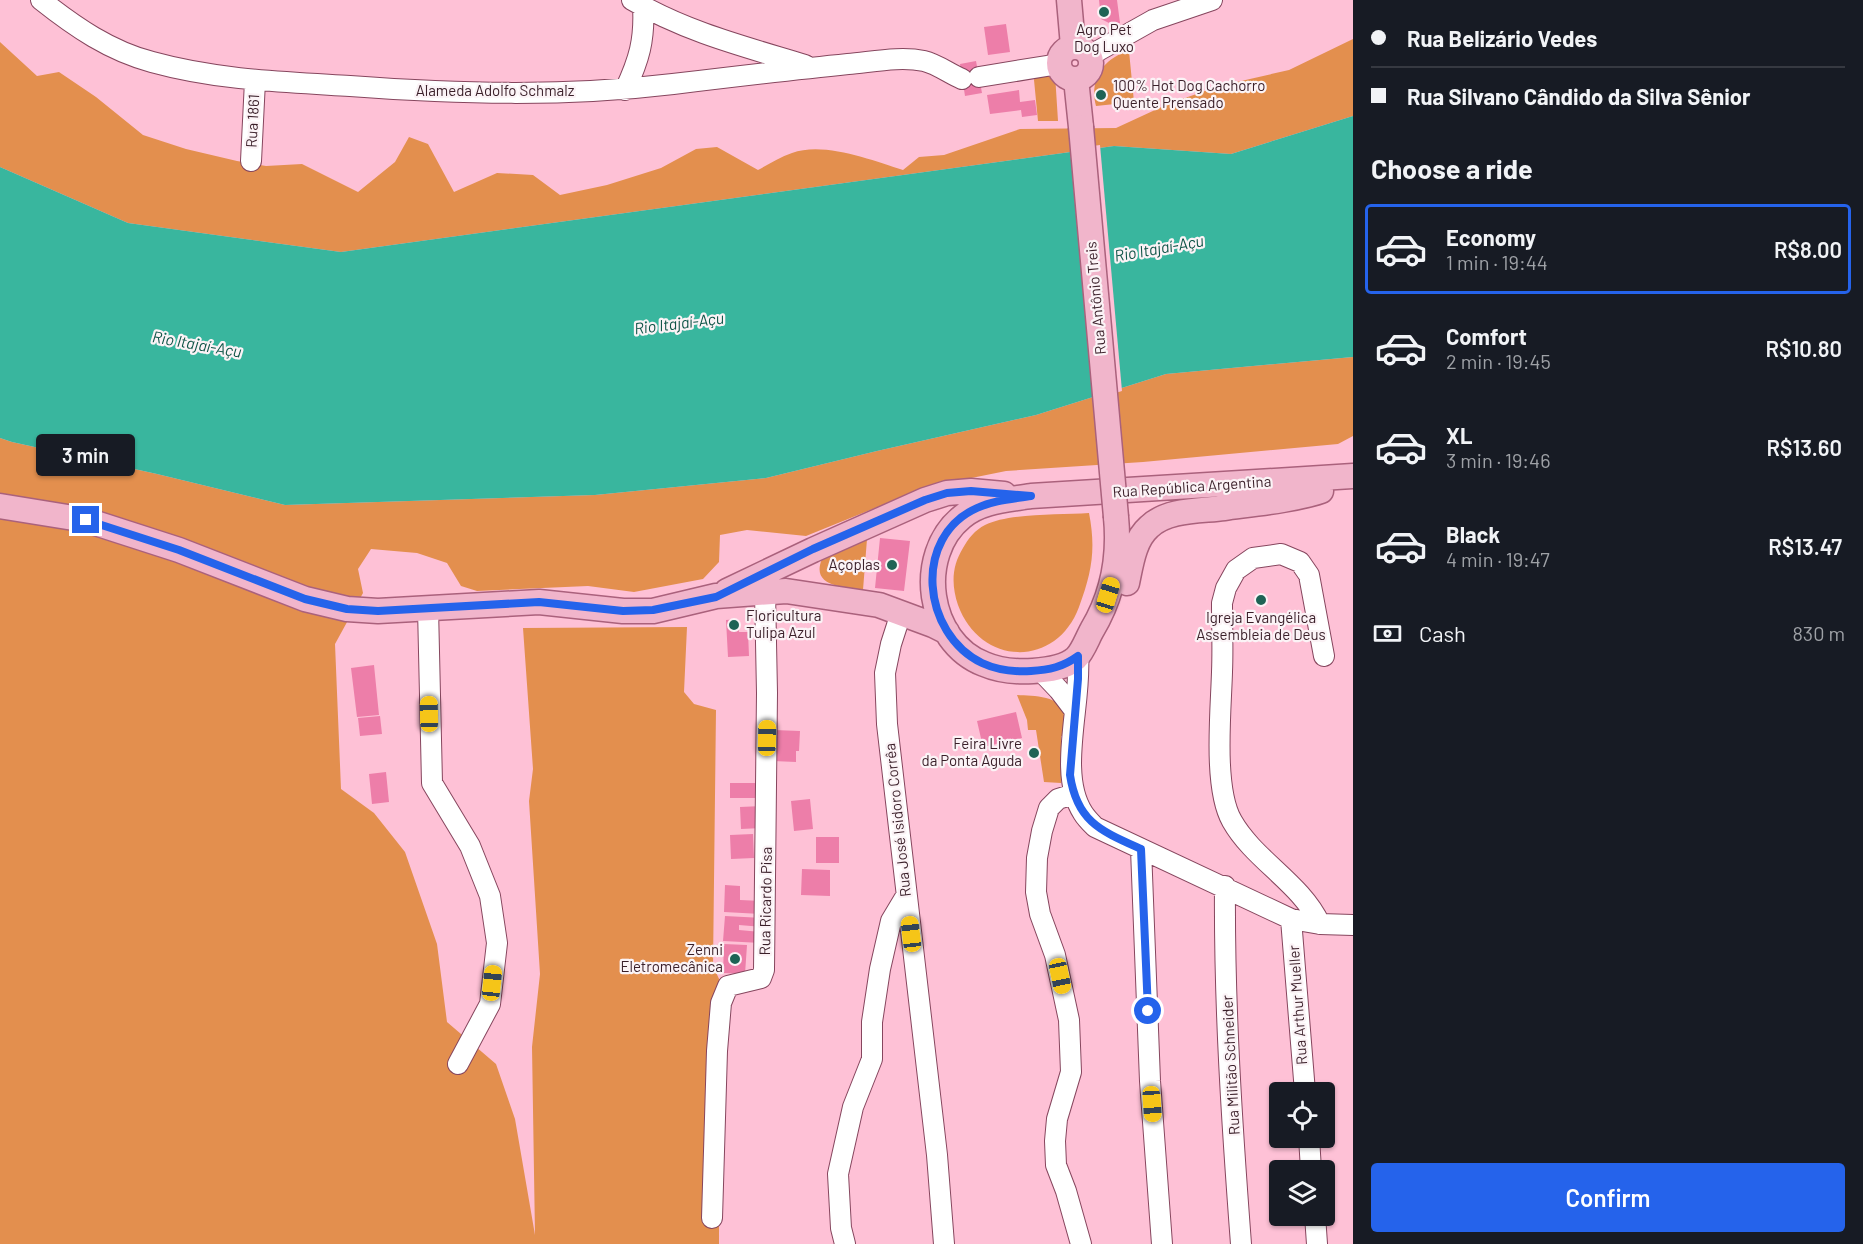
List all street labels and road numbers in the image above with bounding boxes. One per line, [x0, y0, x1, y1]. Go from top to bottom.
street label: Alameda Adolfo Schmalz [416, 81, 575, 99]
street label: Rua 1861 [242, 94, 262, 148]
street label: Rua Antônio Treis [1081, 241, 1109, 355]
street label: Rua República Argentina [1112, 471, 1272, 501]
street label: Rua José Isidoro Corrêa [880, 742, 914, 898]
street label: Rua Ricardo Pisa [755, 846, 775, 955]
street label: Rua Arthur Mueller [1284, 944, 1310, 1065]
street label: Rua Militão Schneider [1217, 994, 1243, 1135]

